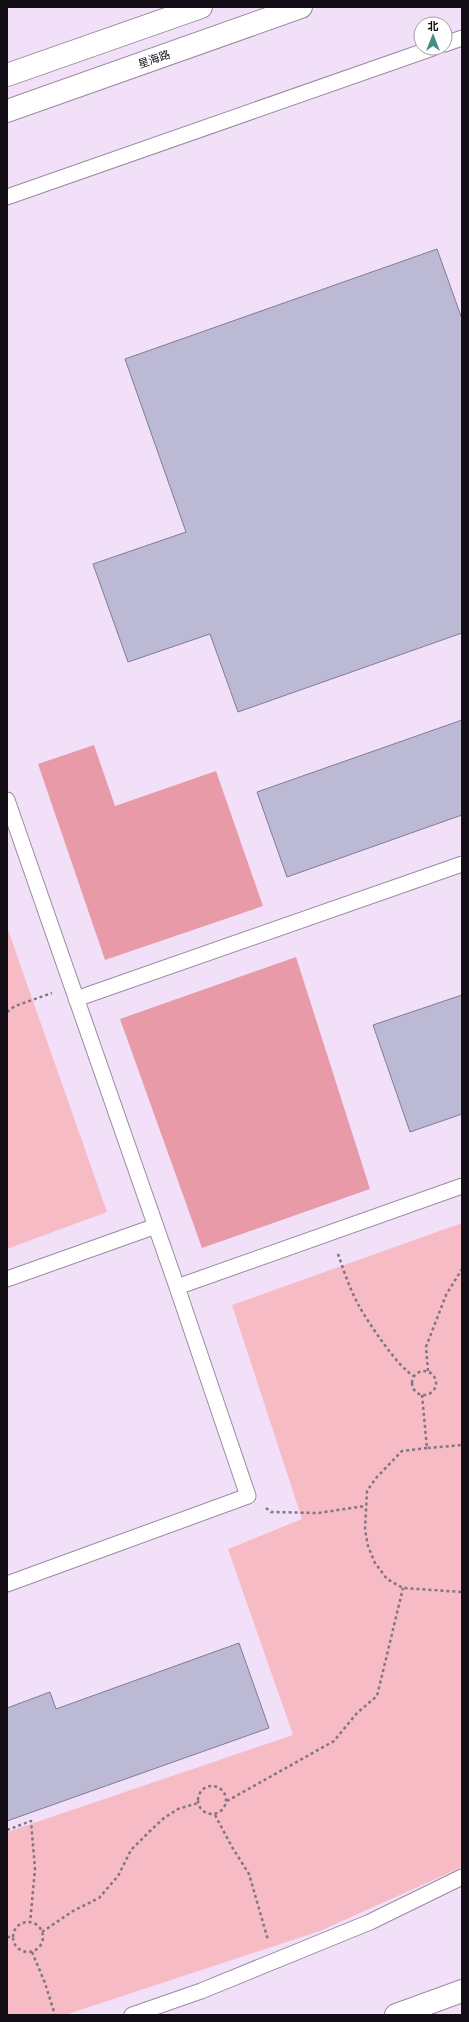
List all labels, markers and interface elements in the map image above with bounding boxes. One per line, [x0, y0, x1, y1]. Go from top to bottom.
north arrow [413, 16, 453, 56]
text: 北 [428, 19, 439, 33]
street label: 星海路 [136, 47, 172, 71]

